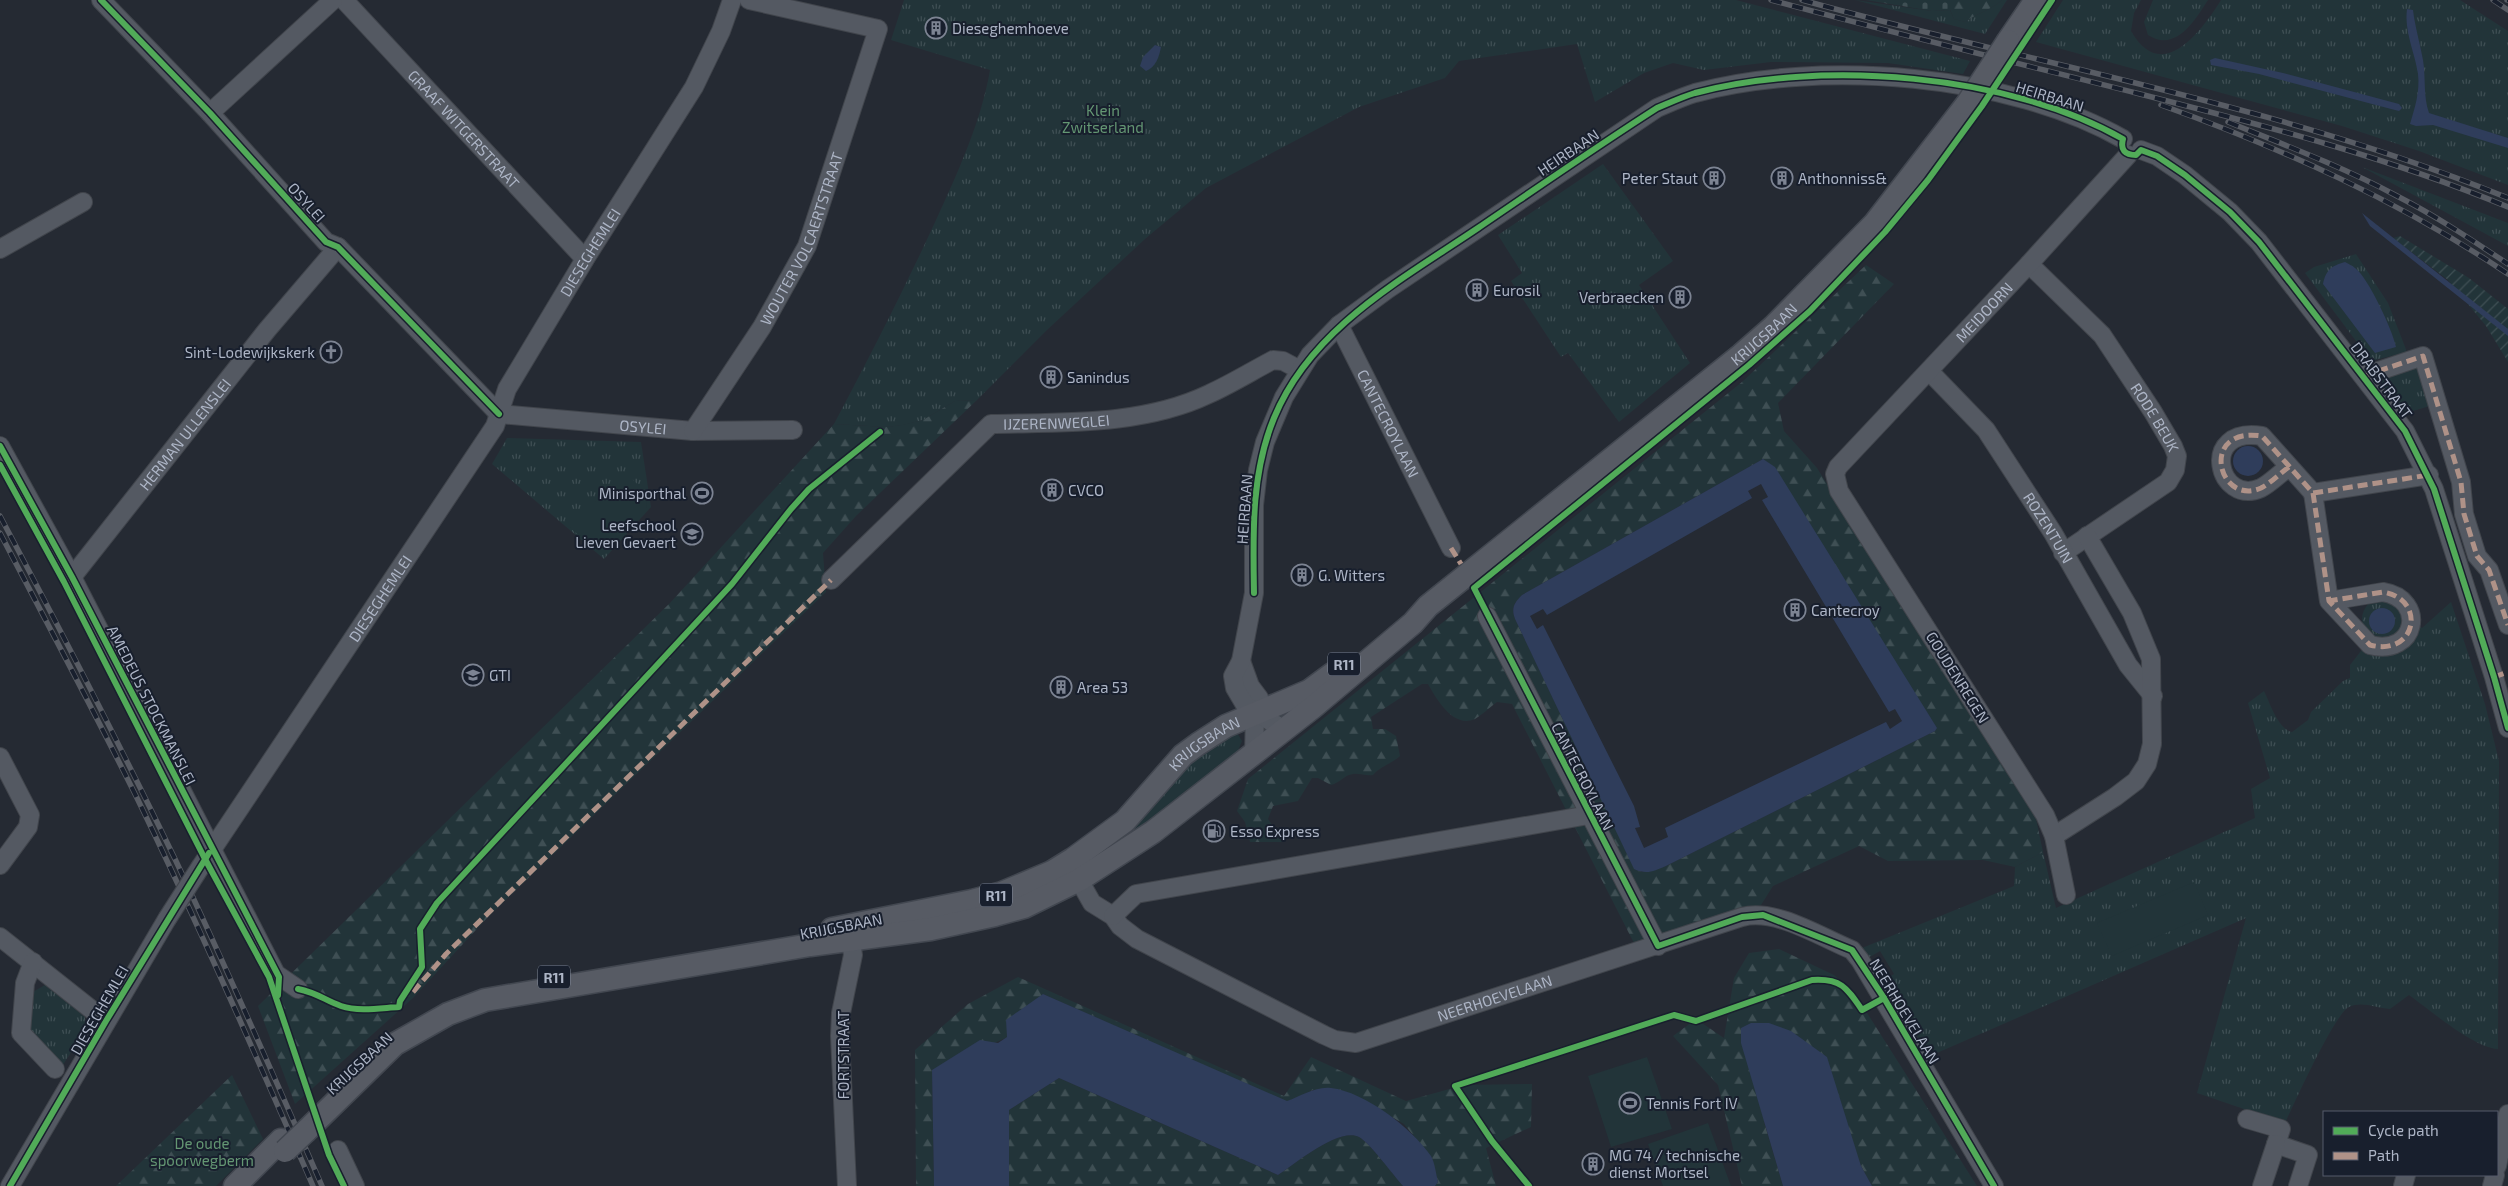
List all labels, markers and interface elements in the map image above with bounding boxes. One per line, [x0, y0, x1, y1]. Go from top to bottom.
building icon: Dieseghemhoeve [924, 16, 948, 40]
place label: Dieseghemhoeve [952, 19, 1069, 37]
street label: GRAAF WITGERSTRAAT [404, 66, 524, 192]
street label: HEIRBAAN [2014, 77, 2086, 115]
park label: Klein Zwitserland [1062, 101, 1144, 136]
street label: HEIRBAAN [1534, 125, 1602, 179]
street label: WOUTER VOLCAERTSTRAAT [756, 150, 846, 328]
building icon: Peter Staut [1702, 166, 1726, 190]
building icon: Anthonniss& [1770, 166, 1794, 190]
place label: Peter Staut [1622, 169, 1698, 187]
place label: Anthonniss& [1798, 169, 1887, 187]
street label: OSYLEI [285, 179, 329, 225]
street label: DIESEGHEMLEI [556, 205, 624, 299]
building icon: Eurosil [1465, 278, 1489, 302]
street label: MEIDOORN [1952, 278, 2016, 346]
place label: Eurosil [1493, 281, 1541, 299]
building icon: Verbraecken [1668, 285, 1692, 309]
place label: Verbraecken [1579, 288, 1664, 306]
street label: KRIJGSBAAN [1727, 299, 1801, 369]
street label: DRABSTRAAT [2348, 338, 2417, 422]
church icon: Sint-Lodewijkskerk [319, 340, 343, 364]
place label: Sint-Lodewijkskerk [185, 343, 315, 362]
building icon: Sanindus [1039, 365, 1063, 389]
street label: CANTECROYLAAN [1354, 366, 1423, 480]
place label: Sanindus [1067, 368, 1130, 386]
street label: HERMAN ULLENSLEI [135, 375, 234, 494]
street label: RODE BEUK [2127, 380, 2183, 454]
street label: IJZERENWEGLEI [1003, 411, 1110, 433]
street label: OSYLEI [619, 416, 667, 438]
street label: HEIRBAAN [1233, 473, 1255, 545]
building icon: CVCO [1040, 478, 1064, 502]
sports icon: Minisporthal [690, 481, 714, 505]
place label: CVCO [1068, 481, 1104, 499]
place label: Minisporthal [599, 484, 687, 502]
street label: ROZENTUIN [2020, 489, 2077, 566]
place label: Leefschool Lieven Gevaert [575, 516, 677, 551]
school or university icon: Leefschool Lieven Gevaert [680, 522, 704, 546]
street label: DIESEGHEMLEI [345, 552, 415, 645]
building icon: G. Witters [1290, 563, 1314, 587]
place label: G. Witters [1318, 566, 1385, 584]
building icon: Cantecroy [1783, 598, 1807, 622]
place label: Cantecroy [1811, 601, 1880, 619]
street label: AMEDEUS STOCKMANSLEI [104, 622, 200, 788]
street label: GOUDENREGEN [1923, 628, 1993, 726]
road number: R11 [1328, 652, 1360, 676]
school or university icon: GTI [461, 663, 485, 687]
place label: GTI [489, 666, 511, 684]
building icon: Area 53 [1049, 675, 1073, 699]
place label: Area 53 [1077, 678, 1128, 696]
street label: KRIJGSBAAN [1164, 712, 1242, 774]
street label: CANTECROYLAAN [1548, 719, 1618, 833]
fuel station icon: Esso Express [1202, 819, 1226, 843]
place label: Esso Express [1230, 822, 1320, 840]
road number: R11 [980, 884, 1012, 906]
street label: KRIJGSBAAN [798, 909, 884, 943]
street label: NEERHOEVELAAN [1866, 955, 1944, 1067]
street label: DIESEGHEMLEI [66, 962, 132, 1058]
road number: R11 [538, 966, 570, 989]
street label: NEERHOEVELAAN [1435, 971, 1554, 1025]
street label: FORTSTRAAT [834, 1010, 852, 1099]
street label: KRIJGSBAAN [322, 1028, 396, 1098]
sports icon: Tennis Fort IV [1618, 1091, 1642, 1115]
place label: Tennis Fort IV [1646, 1094, 1738, 1112]
legend [2323, 1111, 2498, 1176]
text: Cycle path [2368, 1121, 2439, 1139]
park label: De oude spoorwegberm [150, 1134, 254, 1169]
place label: MG 74 / technische dienst Mortsel [1609, 1146, 1740, 1181]
text: Path [2368, 1146, 2399, 1164]
building icon: MG 74 / technische dienst Mortsel [1581, 1152, 1605, 1176]

